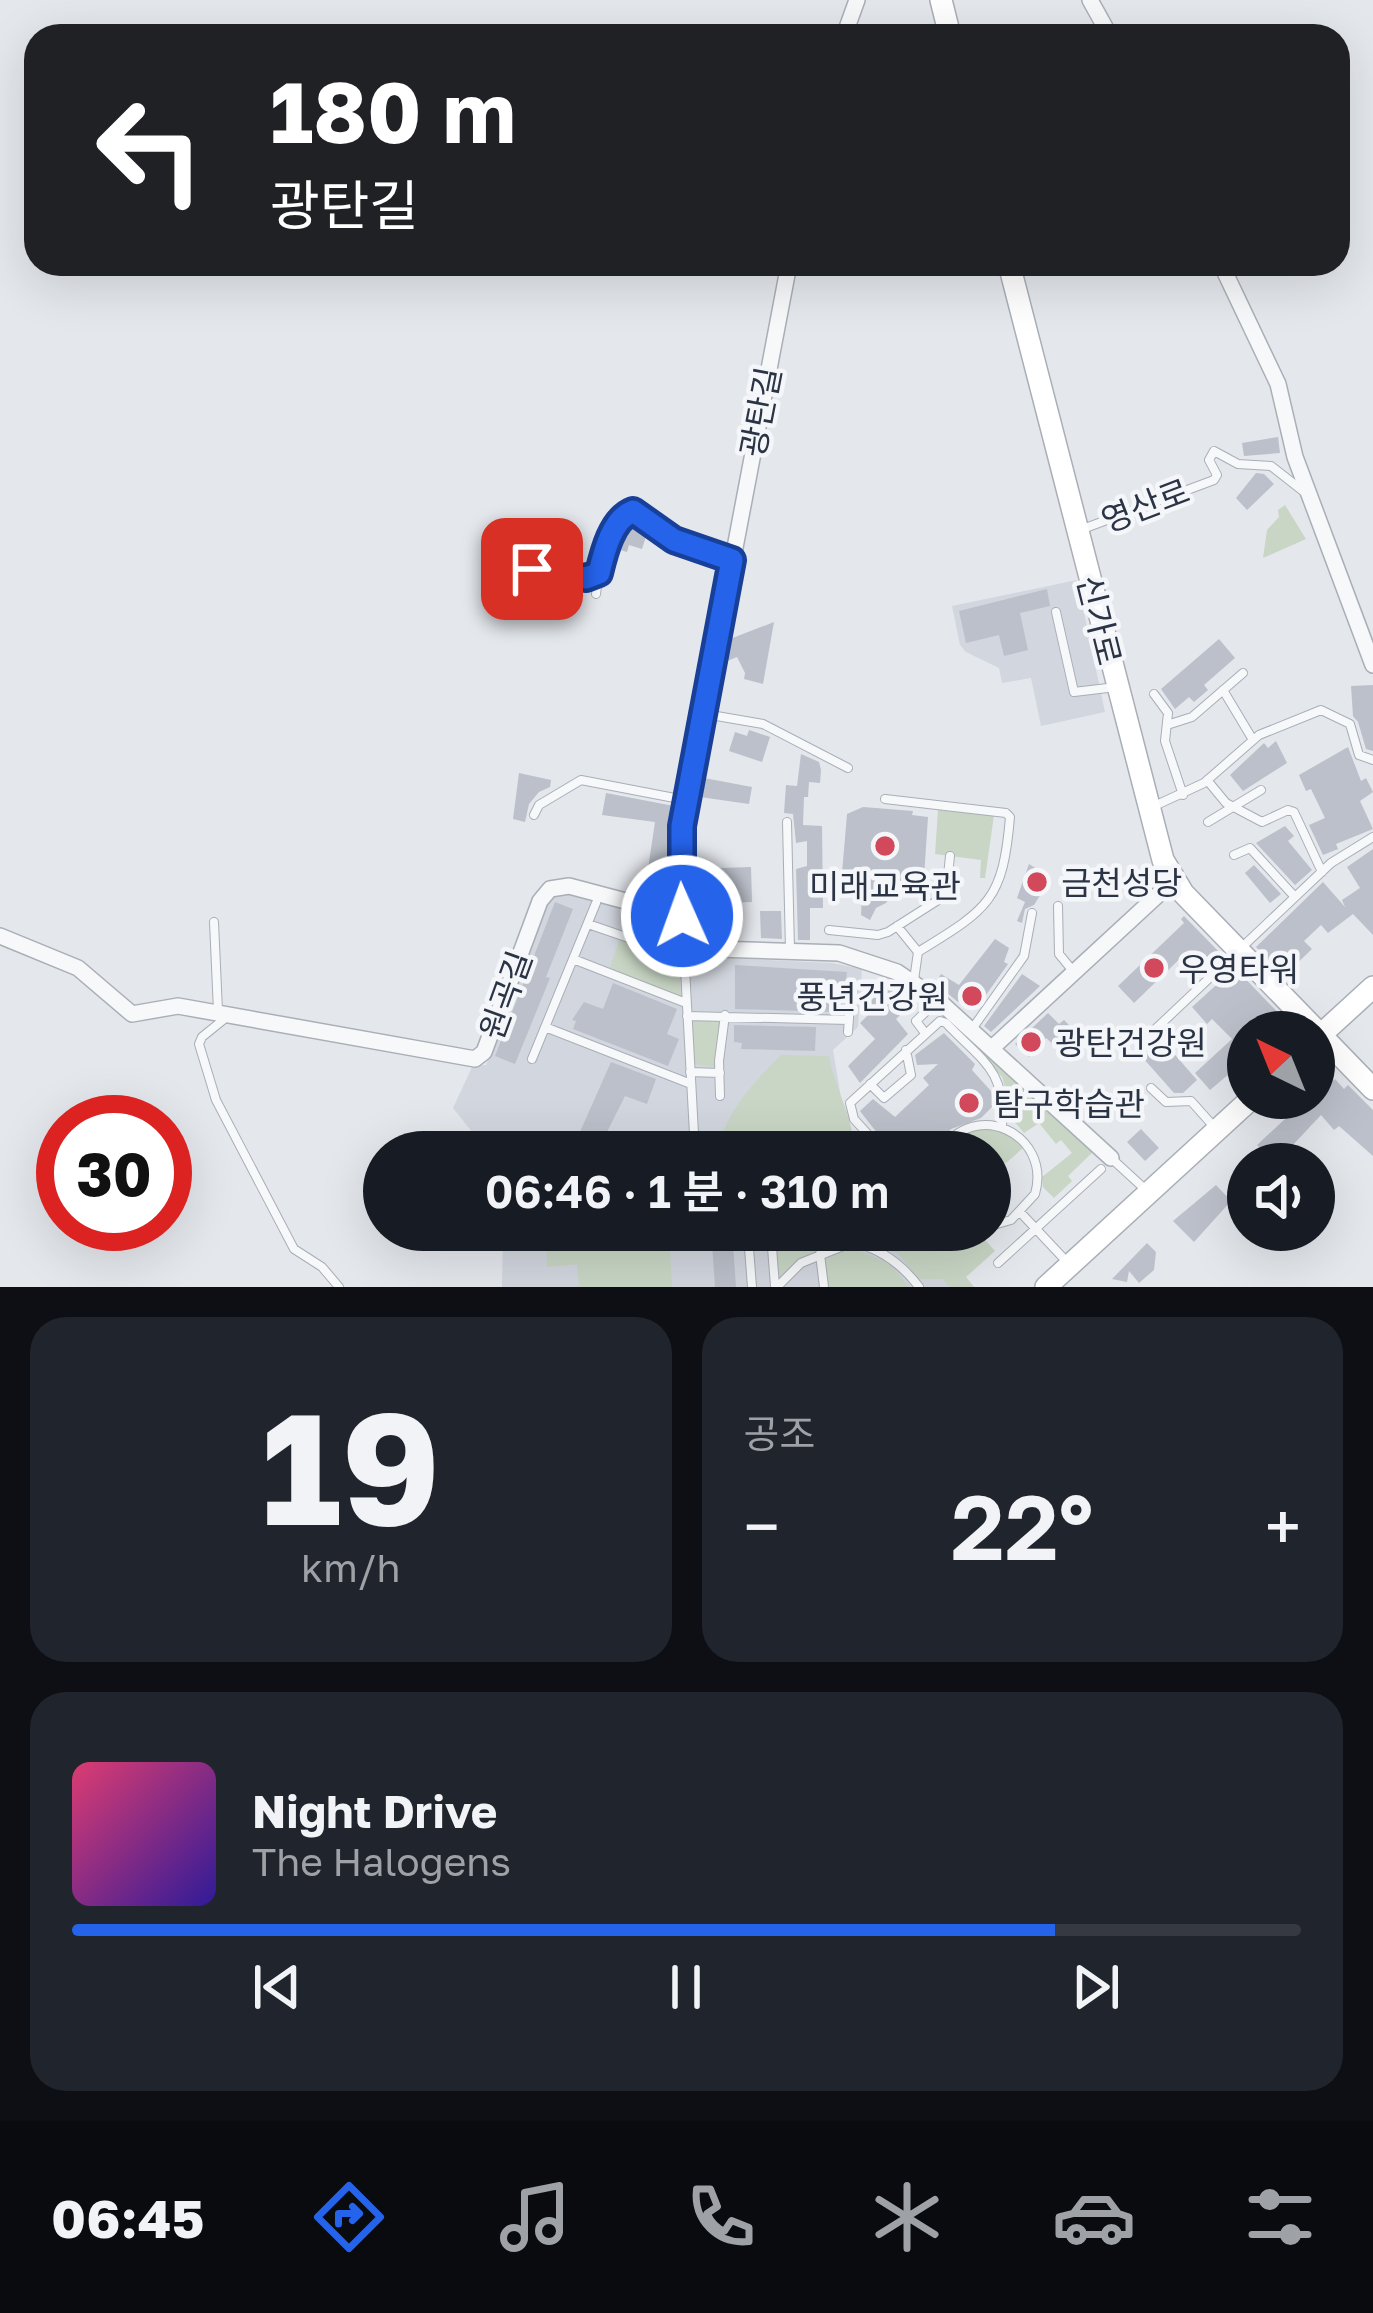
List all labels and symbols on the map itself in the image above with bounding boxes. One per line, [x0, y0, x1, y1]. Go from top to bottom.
street label: 광탄길 [732, 364, 788, 460]
street label: 영산로 [1095, 470, 1195, 540]
pin [481, 518, 583, 620]
street label: 신가로 [1070, 571, 1130, 669]
marker: 미래교육관 [872, 833, 898, 859]
position arrow [619, 853, 745, 979]
place label: 금천성당 [1061, 863, 1182, 902]
place label: 미래교육관 [809, 866, 961, 905]
marker: 금천성당 [1024, 869, 1050, 895]
street label: 원곡길 [471, 946, 539, 1044]
place label: 우영타워 [1178, 949, 1299, 988]
marker: 우영타워 [1141, 955, 1167, 981]
place label: 풍년건강원 [796, 977, 948, 1016]
marker: 풍년건강원 [959, 983, 985, 1009]
north arrow [1227, 1011, 1335, 1119]
place label: 광탄건강원 [1055, 1023, 1207, 1062]
marker: 광탄건강원 [1018, 1029, 1044, 1055]
place label: 탐구학습관 [993, 1084, 1145, 1123]
marker: 탐구학습관 [956, 1090, 982, 1116]
speed limit sign: 30 [36, 1095, 192, 1251]

